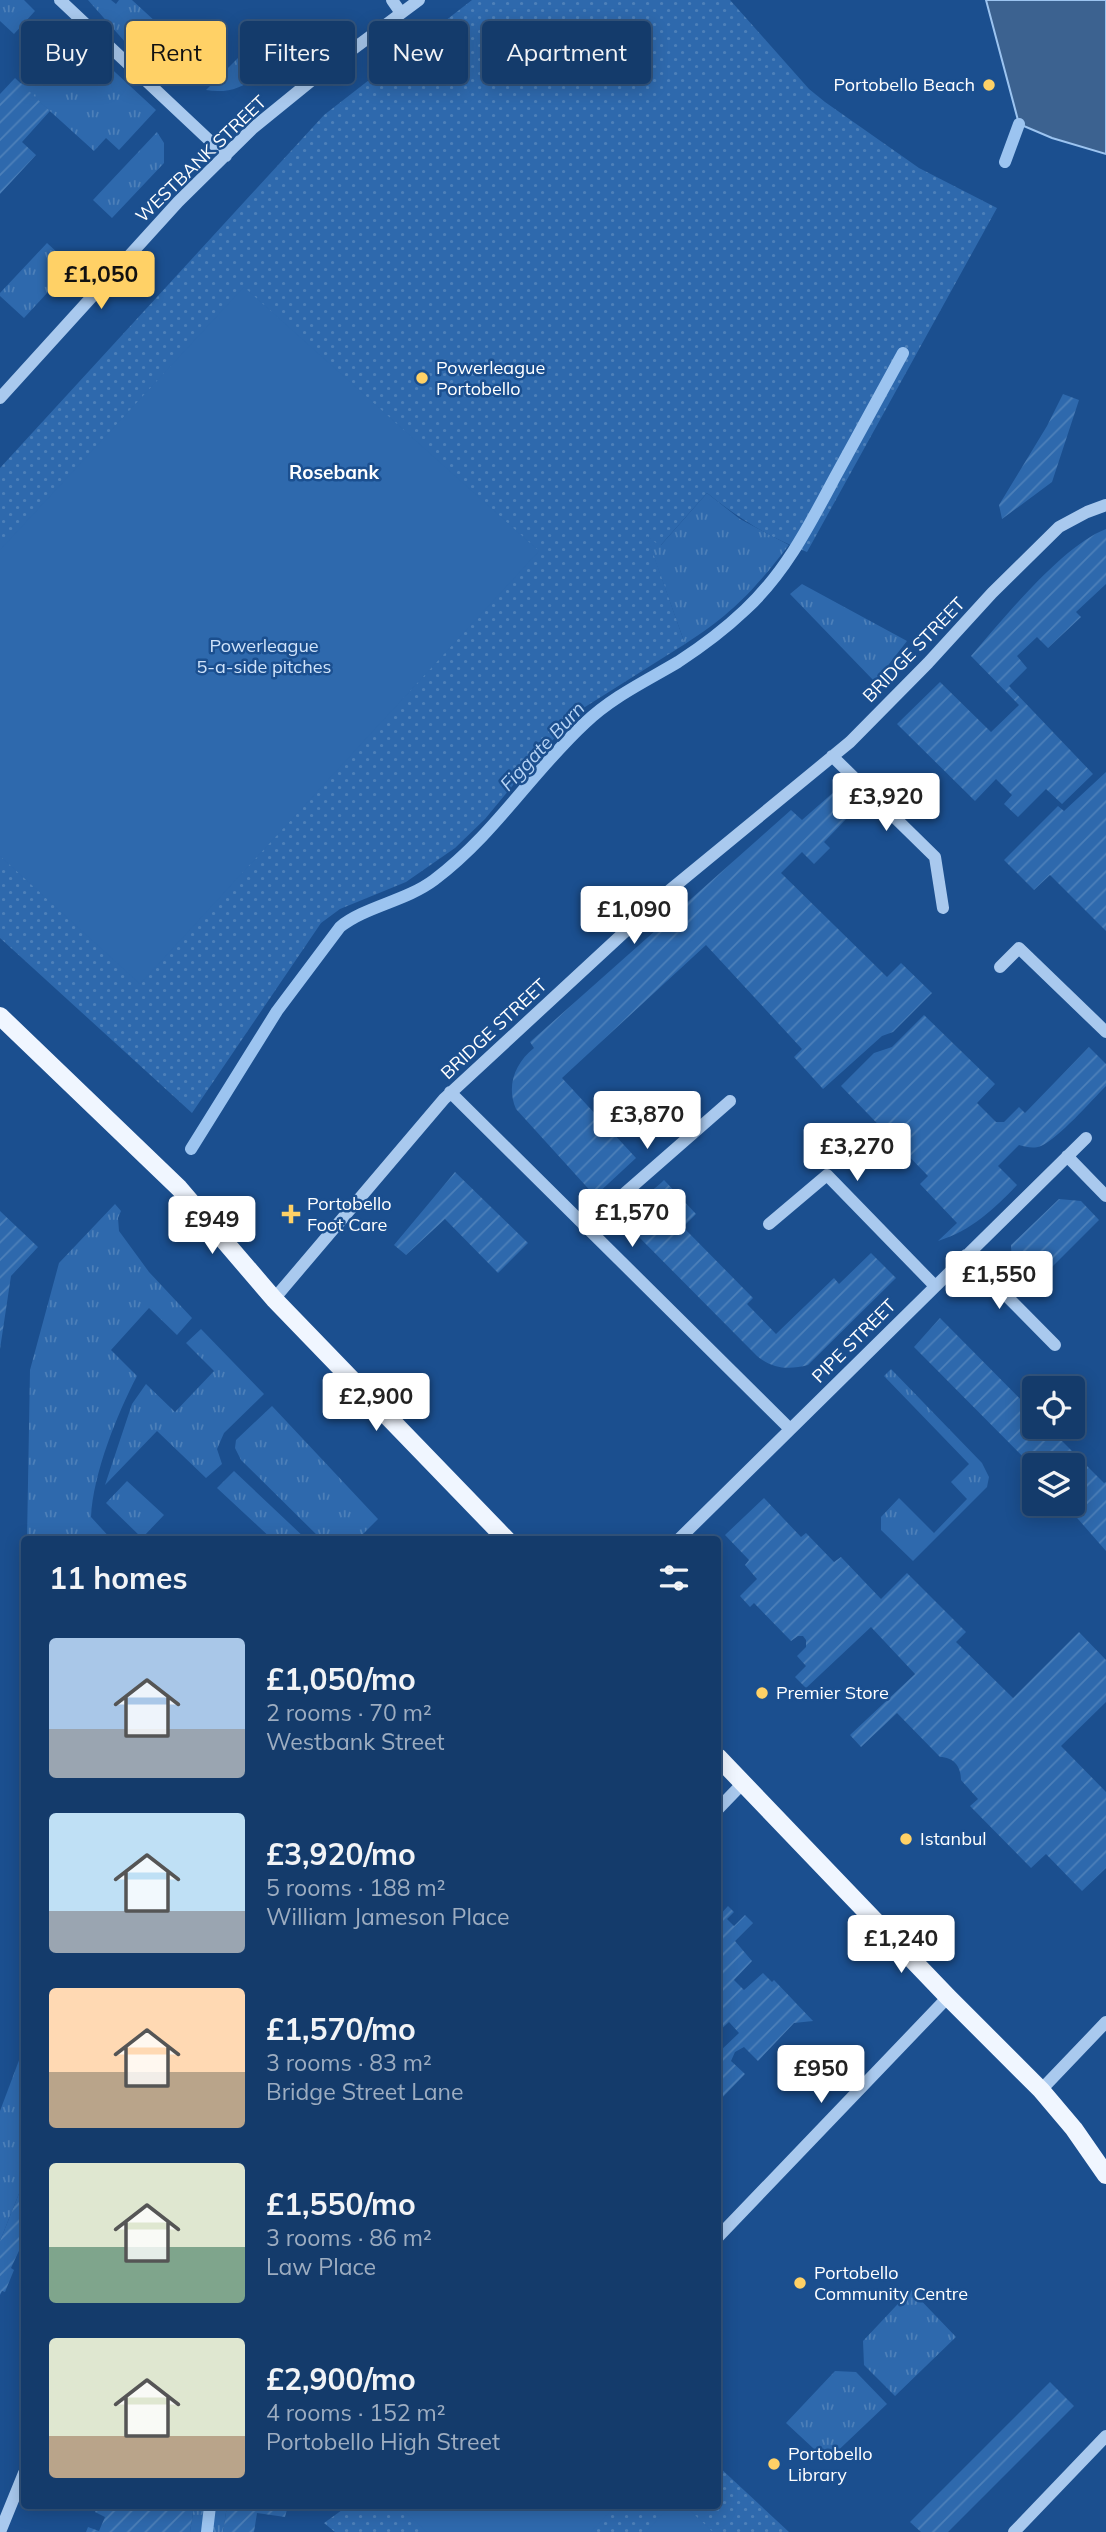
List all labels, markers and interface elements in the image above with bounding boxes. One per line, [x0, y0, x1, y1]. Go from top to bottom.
chip: Buy [21, 21, 112, 84]
chip: Rent [126, 21, 226, 84]
chip: Filters [240, 21, 355, 84]
chip: New [369, 21, 468, 84]
chip: Apartment [482, 21, 651, 84]
place label: Portobello Beach [833, 73, 975, 96]
marker: Portobello Beach [981, 77, 997, 93]
street label: WESTBANK STREET [130, 90, 271, 227]
pin: £1,050 [44, 252, 158, 311]
text: £1,050 [64, 259, 138, 288]
place label: Powerleague Portobello [436, 356, 545, 400]
marker: Powerleague Portobello [414, 370, 430, 386]
district label: Rosebank [289, 460, 379, 484]
street label: BRIDGE STREET [858, 592, 970, 707]
park label: Powerleague 5-a-side pitches [196, 634, 332, 678]
water label: Figgate Burn [495, 696, 589, 796]
pin: £3,920 [829, 774, 943, 833]
text: £3,920 [849, 781, 923, 810]
pin: £1,090 [577, 886, 691, 946]
text: £1,090 [597, 894, 671, 923]
street label: BRIDGE STREET [436, 973, 552, 1084]
pin: £3,870 [590, 1092, 704, 1151]
text: £3,870 [610, 1099, 684, 1128]
pin: £3,270 [800, 1124, 914, 1183]
text: £3,270 [820, 1131, 894, 1160]
pin: £1,570 [575, 1190, 689, 1249]
place label: Portobello Foot Care [307, 1192, 392, 1236]
pin: £949 [171, 1196, 253, 1256]
text: £1,570 [595, 1197, 669, 1226]
text: £949 [184, 1204, 240, 1233]
marker: Portobello Foot Care [281, 1204, 301, 1224]
pin: £1,550 [942, 1252, 1056, 1311]
text: £1,550 [962, 1259, 1036, 1288]
street label: PIPE STREET [807, 1294, 901, 1387]
pin: £2,900 [319, 1374, 433, 1433]
map controls [1022, 1376, 1085, 1516]
button: locate [1022, 1376, 1085, 1439]
text: £2,900 [339, 1381, 413, 1410]
button: layers [1022, 1453, 1085, 1516]
text: 11 homes [49, 1559, 188, 1597]
icon: filters [655, 1559, 693, 1597]
text: £1,050/mo [266, 1660, 416, 1698]
icon: home [105, 1666, 189, 1750]
place label: Premier Store [776, 1681, 889, 1704]
marker: Premier Store [754, 1685, 770, 1701]
text: 2 rooms · 70 m² [266, 1698, 432, 1727]
text: Westbank Street [266, 1727, 445, 1756]
place label: Istanbul [920, 1827, 987, 1850]
marker: Istanbul [898, 1831, 914, 1847]
text: £3,920/mo [266, 1835, 416, 1873]
icon: home [105, 1841, 189, 1925]
text: 5 rooms · 188 m² [266, 1873, 446, 1902]
text: William Jameson Place [266, 1902, 509, 1931]
pin: £1,240 [844, 1916, 958, 1975]
text: £1,240 [864, 1923, 938, 1952]
text: £1,570/mo [266, 2010, 416, 2048]
icon: home [105, 2016, 189, 2100]
pin: £950 [780, 2046, 862, 2105]
text: 3 rooms · 83 m² [266, 2048, 432, 2077]
text: £950 [793, 2053, 849, 2082]
text: Bridge Street Lane [266, 2077, 464, 2106]
text: £1,550/mo [266, 2185, 416, 2223]
icon: home [105, 2191, 189, 2275]
text: 3 rooms · 86 m² [266, 2223, 432, 2252]
text: Law Place [266, 2252, 376, 2281]
place label: Portobello Community Centre [814, 2261, 968, 2305]
marker: Portobello Community Centre [792, 2275, 808, 2291]
text: £2,900/mo [266, 2360, 416, 2398]
icon: home [105, 2366, 189, 2450]
text: 4 rooms · 152 m² [266, 2398, 446, 2427]
text: Portobello High Street [266, 2427, 500, 2456]
place label: Portobello Library [788, 2442, 873, 2486]
marker: Portobello Library [766, 2456, 782, 2472]

